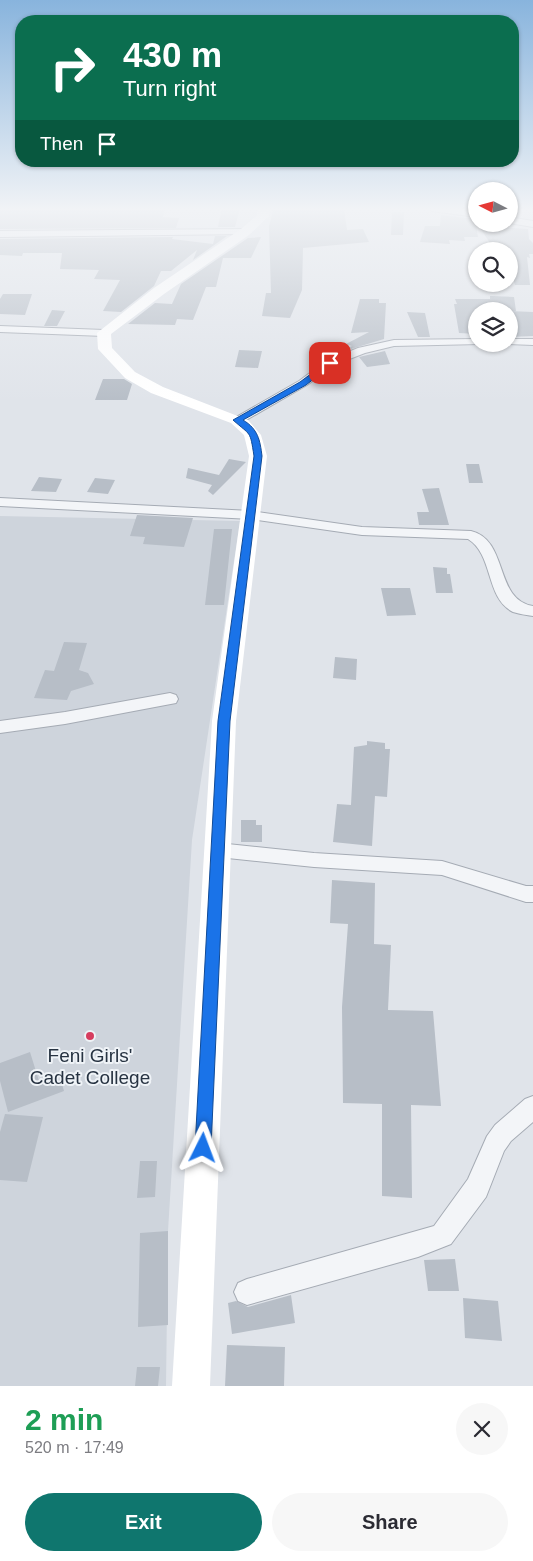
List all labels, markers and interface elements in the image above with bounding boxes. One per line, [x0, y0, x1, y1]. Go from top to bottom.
icon: right [40, 35, 105, 100]
text: 430 m [123, 35, 222, 74]
text: Turn right [123, 76, 216, 101]
icon: arrive [93, 130, 121, 158]
text: Then [40, 133, 83, 154]
north arrow [468, 182, 518, 232]
map controls [468, 182, 518, 352]
button: search [468, 242, 518, 292]
button: layers [468, 302, 518, 352]
pin [309, 342, 351, 384]
icon: arrive [316, 349, 344, 377]
marker: Feni Girls' Cadet College [84, 1030, 96, 1042]
place label: Feni Girls' Cadet College [30, 1045, 150, 1088]
position arrow [176, 1121, 228, 1173]
text: 2 min [25, 1403, 103, 1436]
button: close [456, 1403, 508, 1455]
text: 520 m · 17:49 [25, 1439, 124, 1456]
button: Exit [25, 1493, 262, 1551]
button: Share [272, 1493, 508, 1551]

